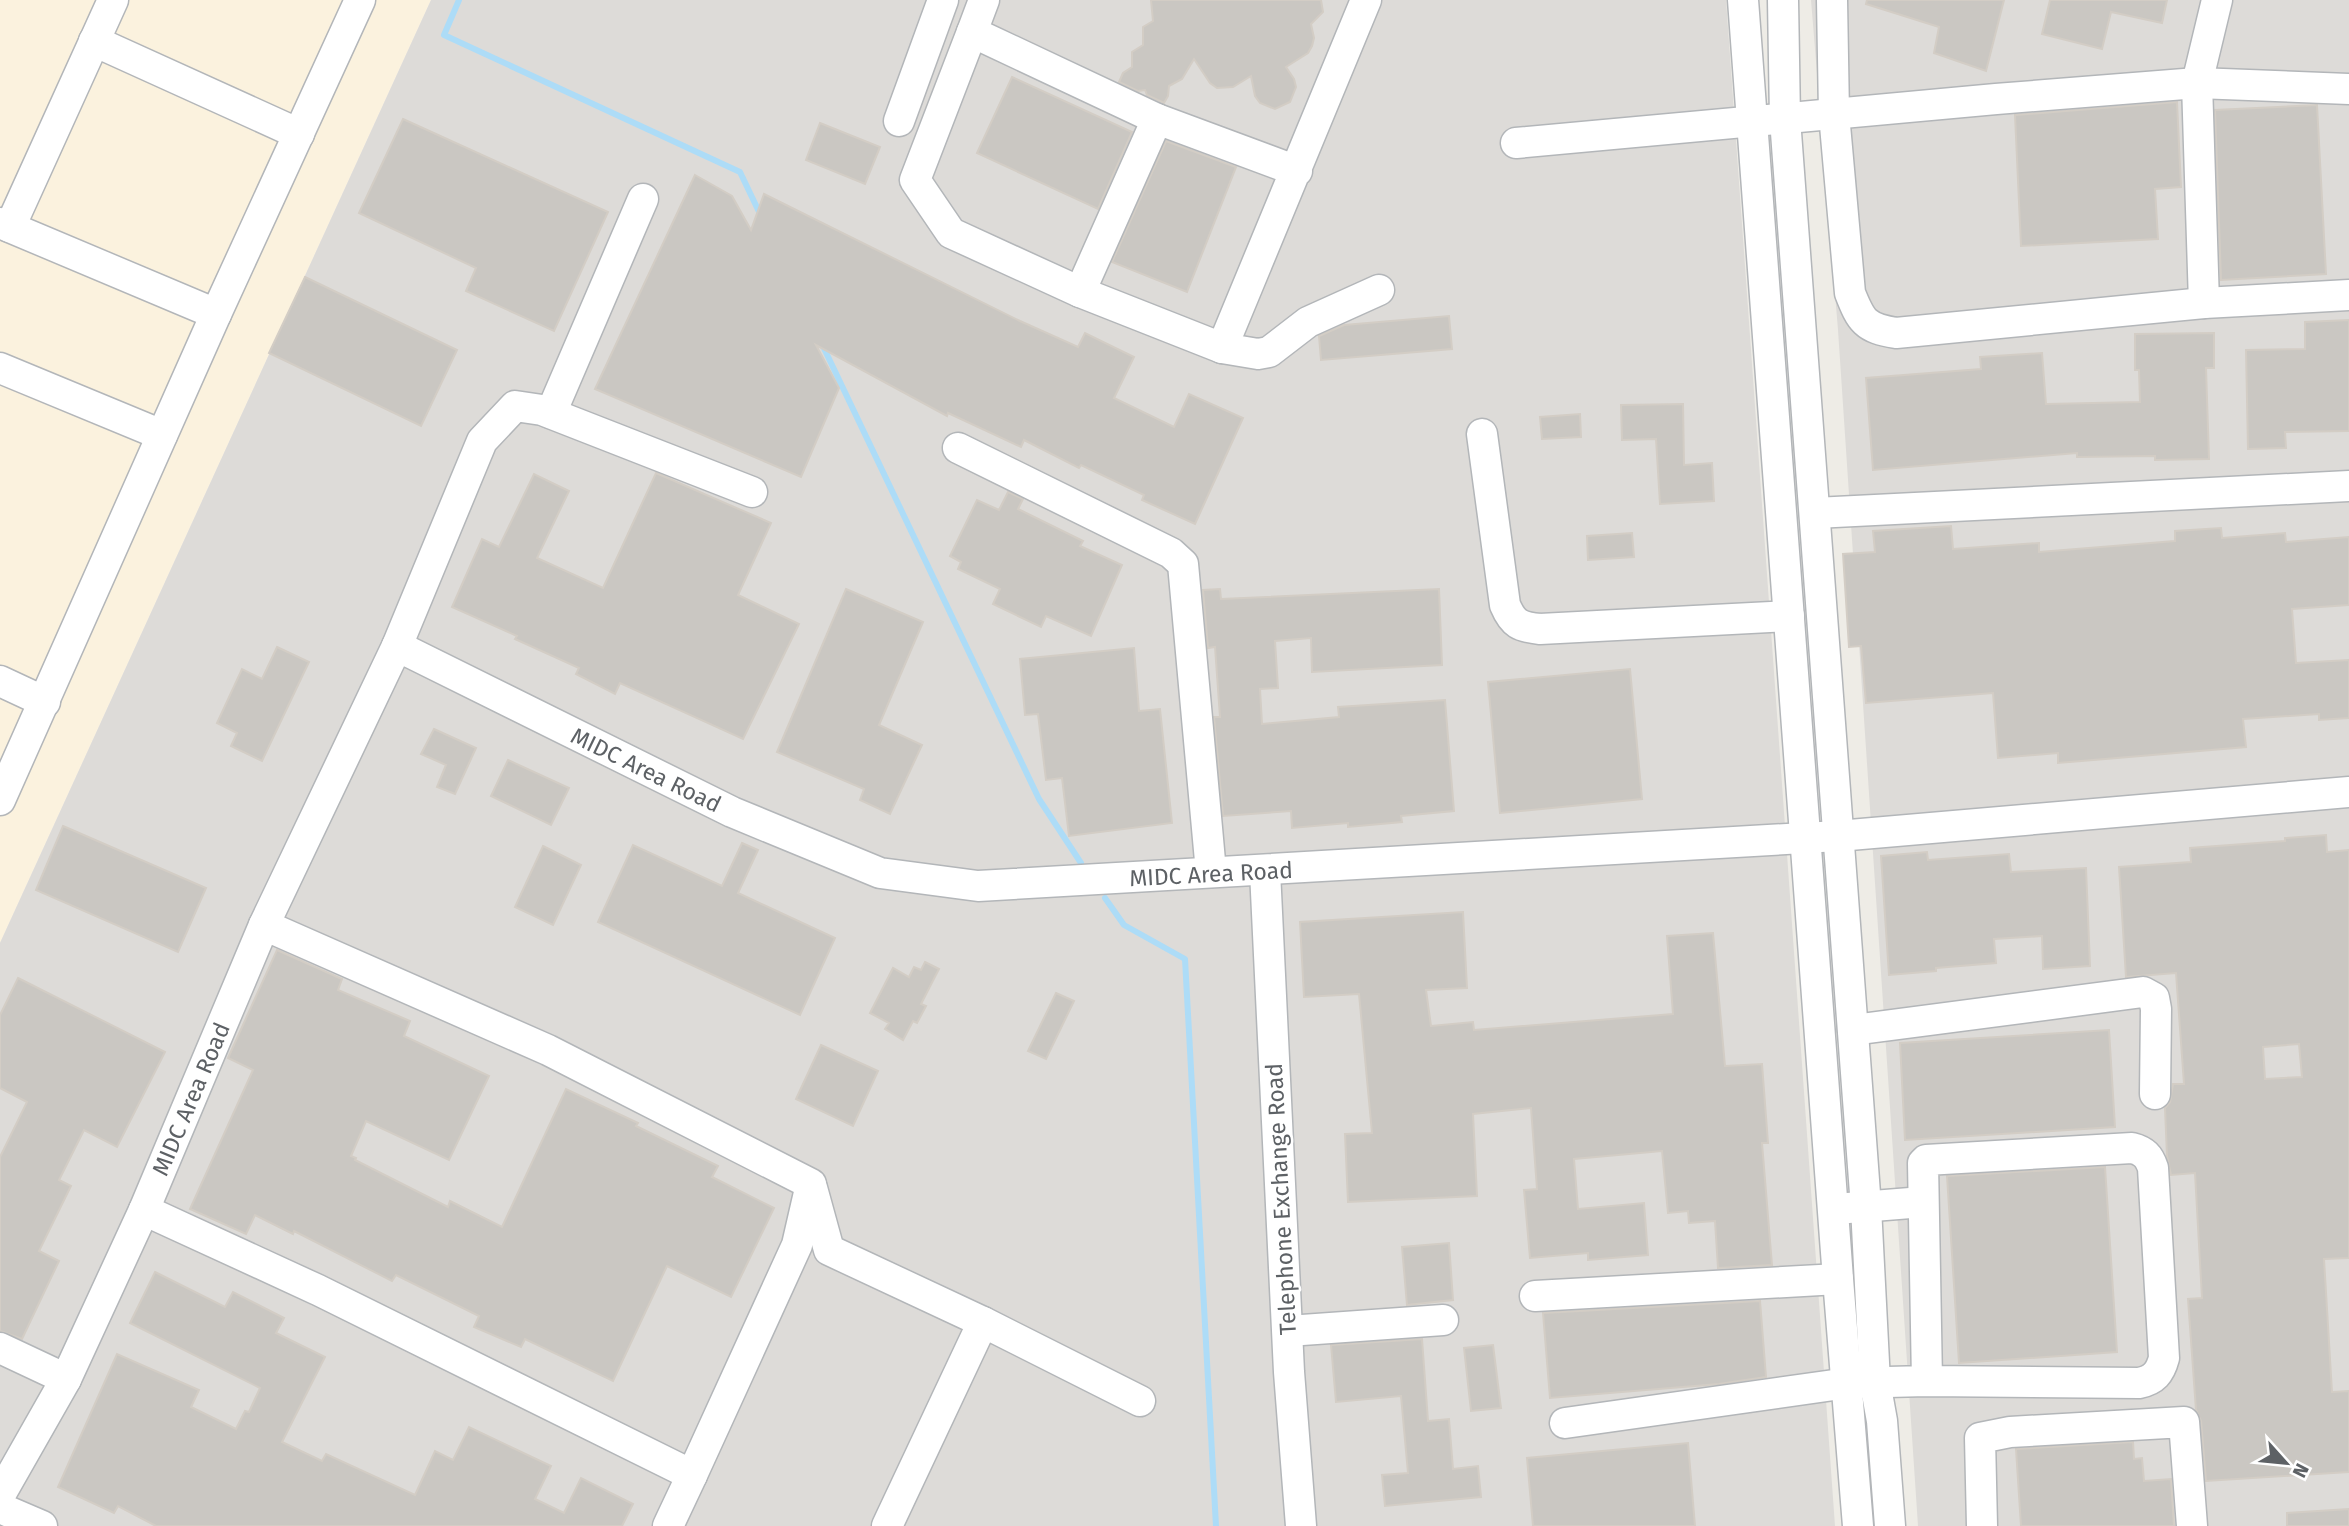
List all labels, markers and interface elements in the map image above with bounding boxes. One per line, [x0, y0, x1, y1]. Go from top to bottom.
street label: MIDC Area Road [566, 722, 726, 818]
street label: MIDC Area Road [1128, 856, 1294, 892]
street label: MIDC Area Road [146, 1018, 236, 1180]
street label: Telephone Exchange Road [1260, 1062, 1302, 1336]
north arrow [2251, 1428, 2321, 1498]
text: N [2288, 1460, 2314, 1481]

